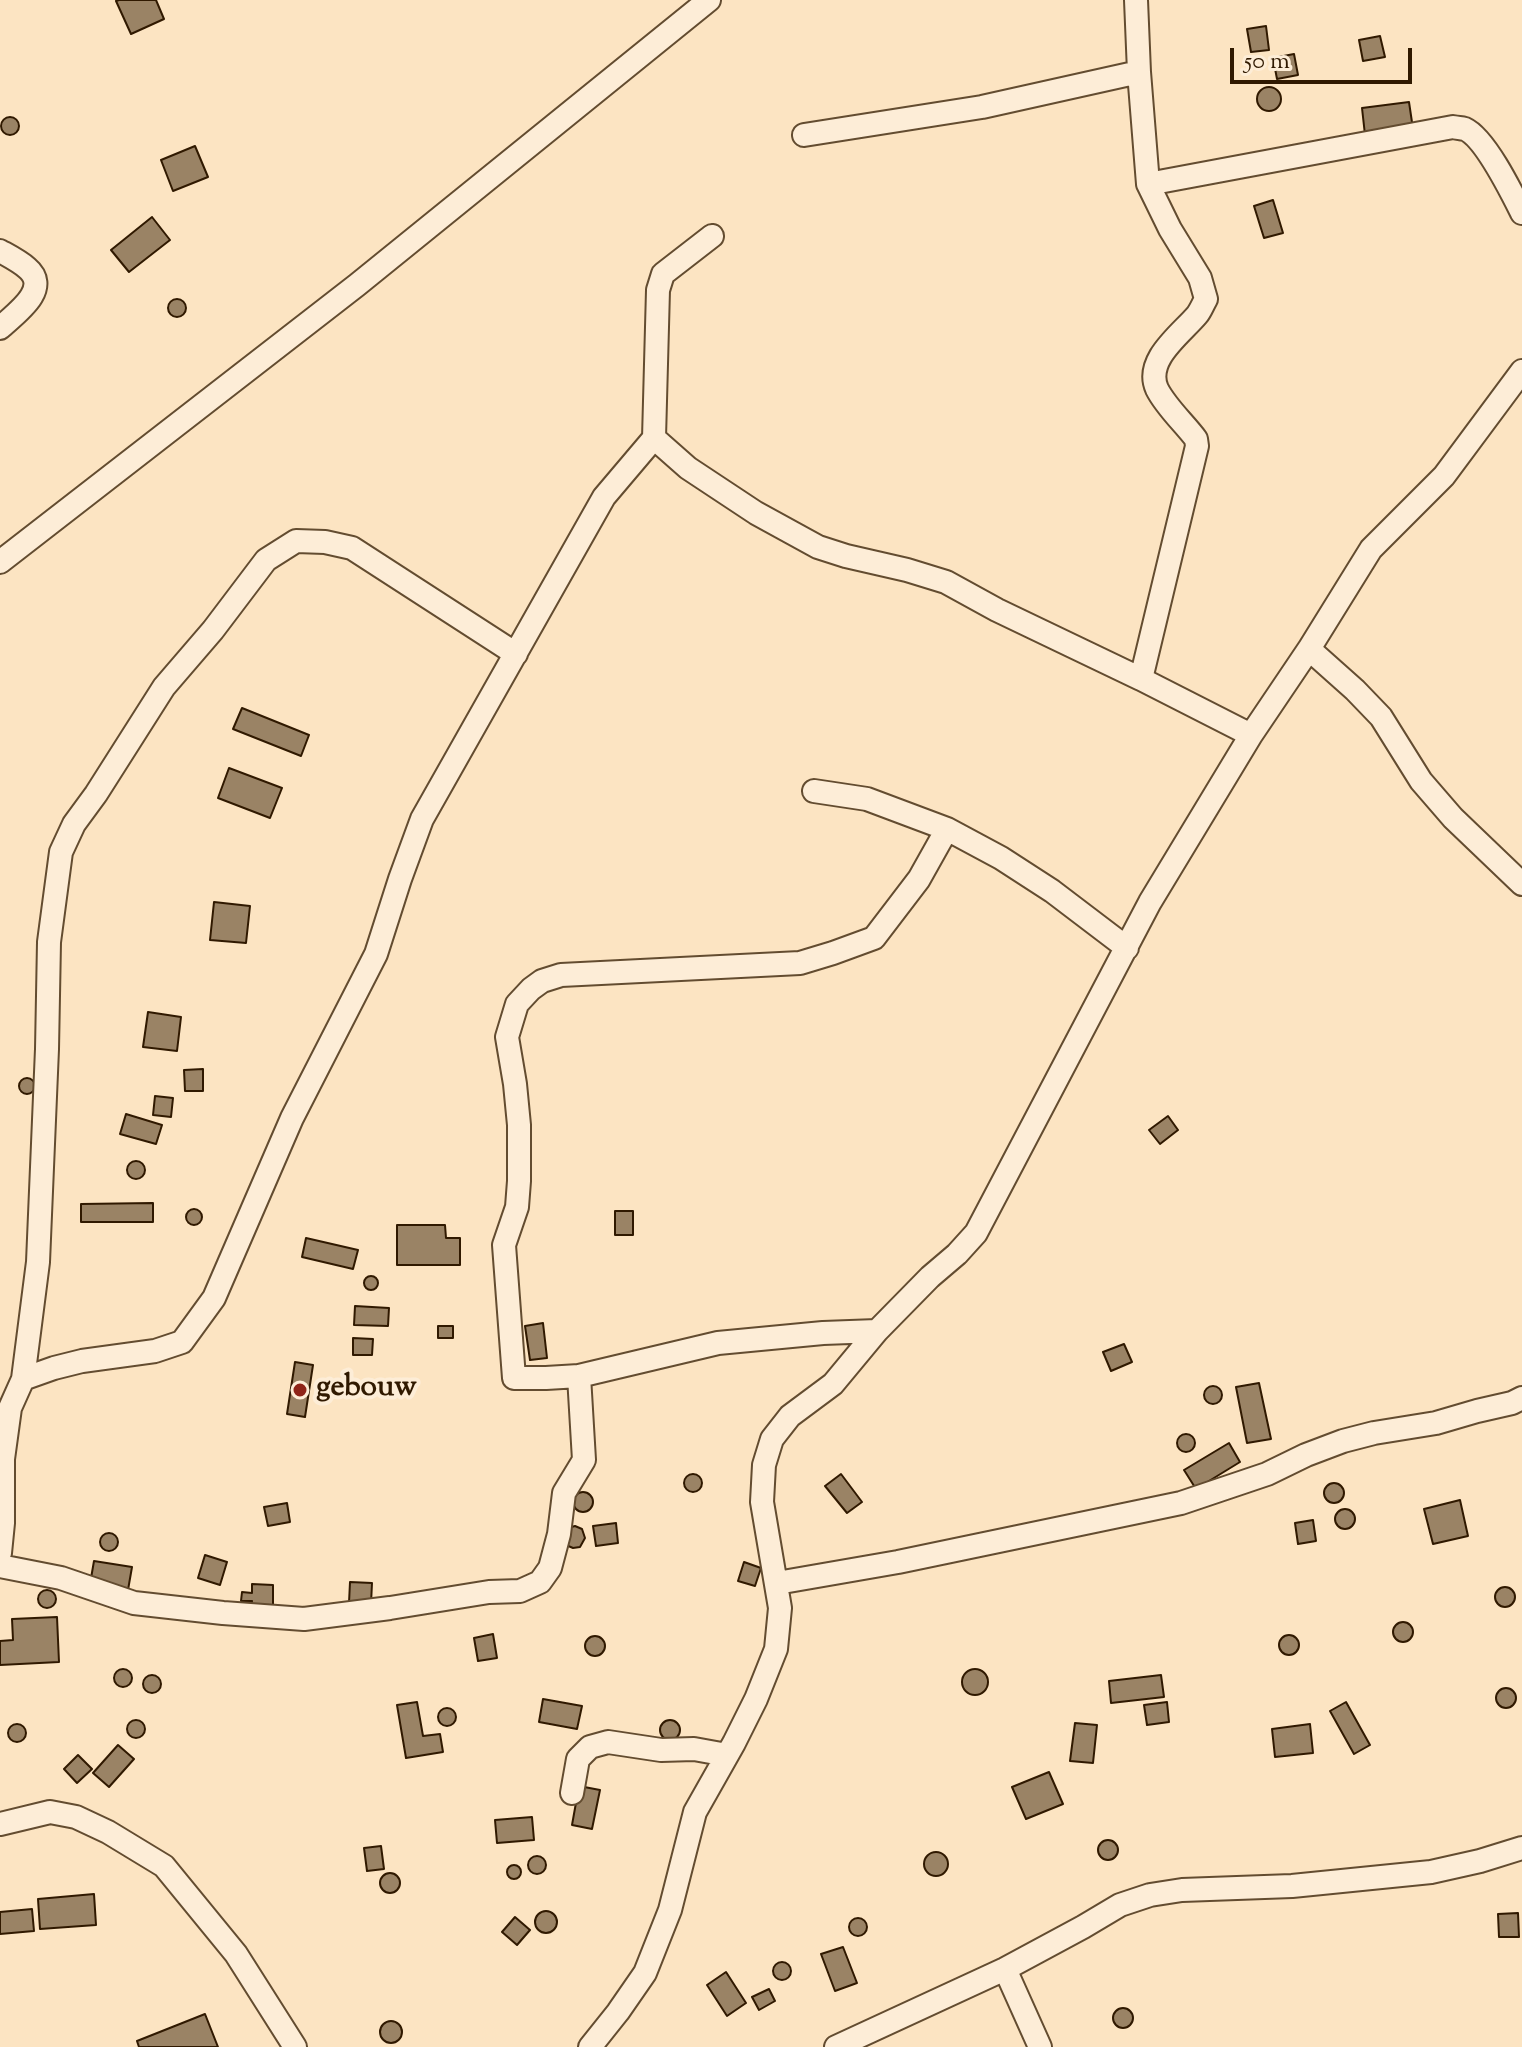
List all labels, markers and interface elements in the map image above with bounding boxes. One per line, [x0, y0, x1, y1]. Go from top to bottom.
scale bar [1234, 32, 1416, 82]
text: 50 m [1244, 45, 1290, 79]
place label: gebouw [316, 1372, 417, 1408]
marker: gebouw [291, 1381, 309, 1399]

